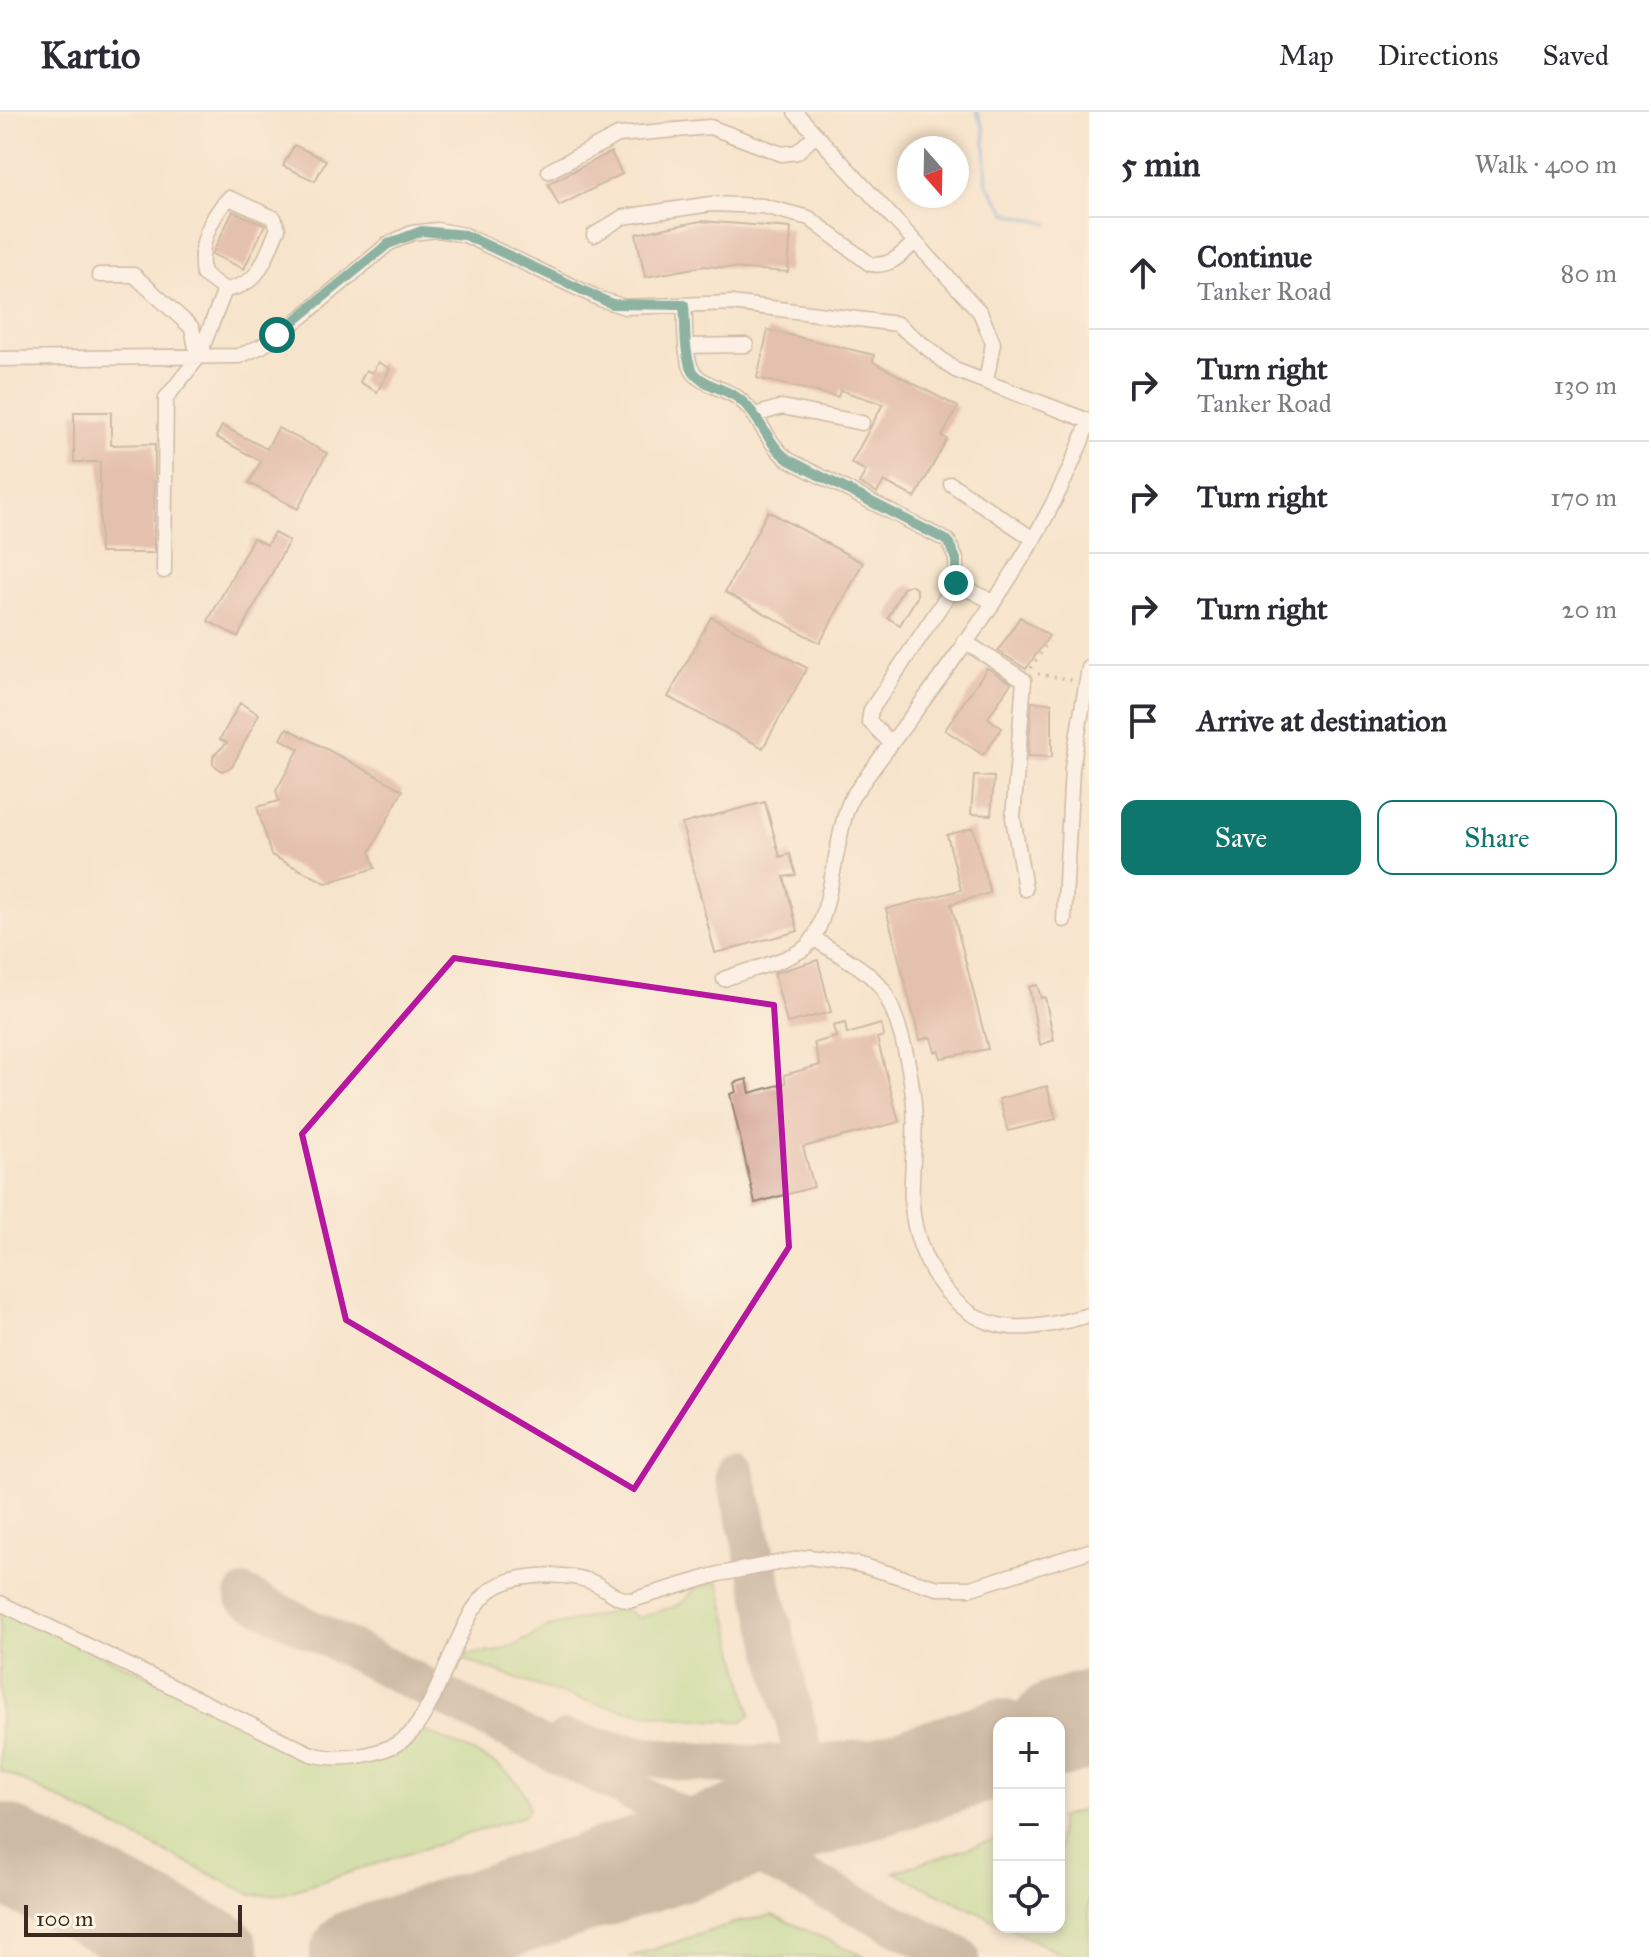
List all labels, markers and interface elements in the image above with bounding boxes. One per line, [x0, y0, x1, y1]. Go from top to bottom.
text: Kartio [40, 32, 140, 78]
text: Map [1279, 38, 1334, 73]
text: Directions [1378, 38, 1499, 73]
text: Saved [1543, 38, 1609, 73]
north arrow [897, 136, 969, 208]
text: 5 min [1121, 144, 1200, 185]
text: Walk · 400 m [1474, 148, 1617, 180]
text: Continue [1197, 239, 1312, 275]
icon: ahead [1121, 251, 1165, 295]
text: 80 m [1561, 257, 1617, 289]
text: Tanker Road [1197, 275, 1332, 307]
route start [259, 317, 295, 353]
text: Turn right [1197, 351, 1328, 387]
icon: right [1121, 363, 1165, 407]
text: 130 m [1554, 369, 1617, 401]
text: Tanker Road [1197, 387, 1332, 419]
icon: right [1121, 475, 1165, 519]
text: Turn right [1197, 479, 1328, 515]
text: 170 m [1550, 481, 1617, 513]
route end [938, 565, 974, 601]
icon: right [1121, 587, 1165, 631]
text: Turn right [1197, 591, 1328, 627]
text: 20 m [1562, 593, 1617, 625]
icon: arrive [1121, 699, 1165, 743]
text: Arrive at destination [1197, 703, 1447, 739]
button: Save [1121, 800, 1361, 875]
button: Share [1377, 800, 1617, 875]
map controls [993, 1717, 1065, 1933]
button: + [993, 1717, 1065, 1789]
button: − [993, 1789, 1065, 1861]
button: locate [993, 1861, 1065, 1933]
scale bar [24, 1901, 242, 1937]
text: 100 m [36, 1905, 93, 1932]

